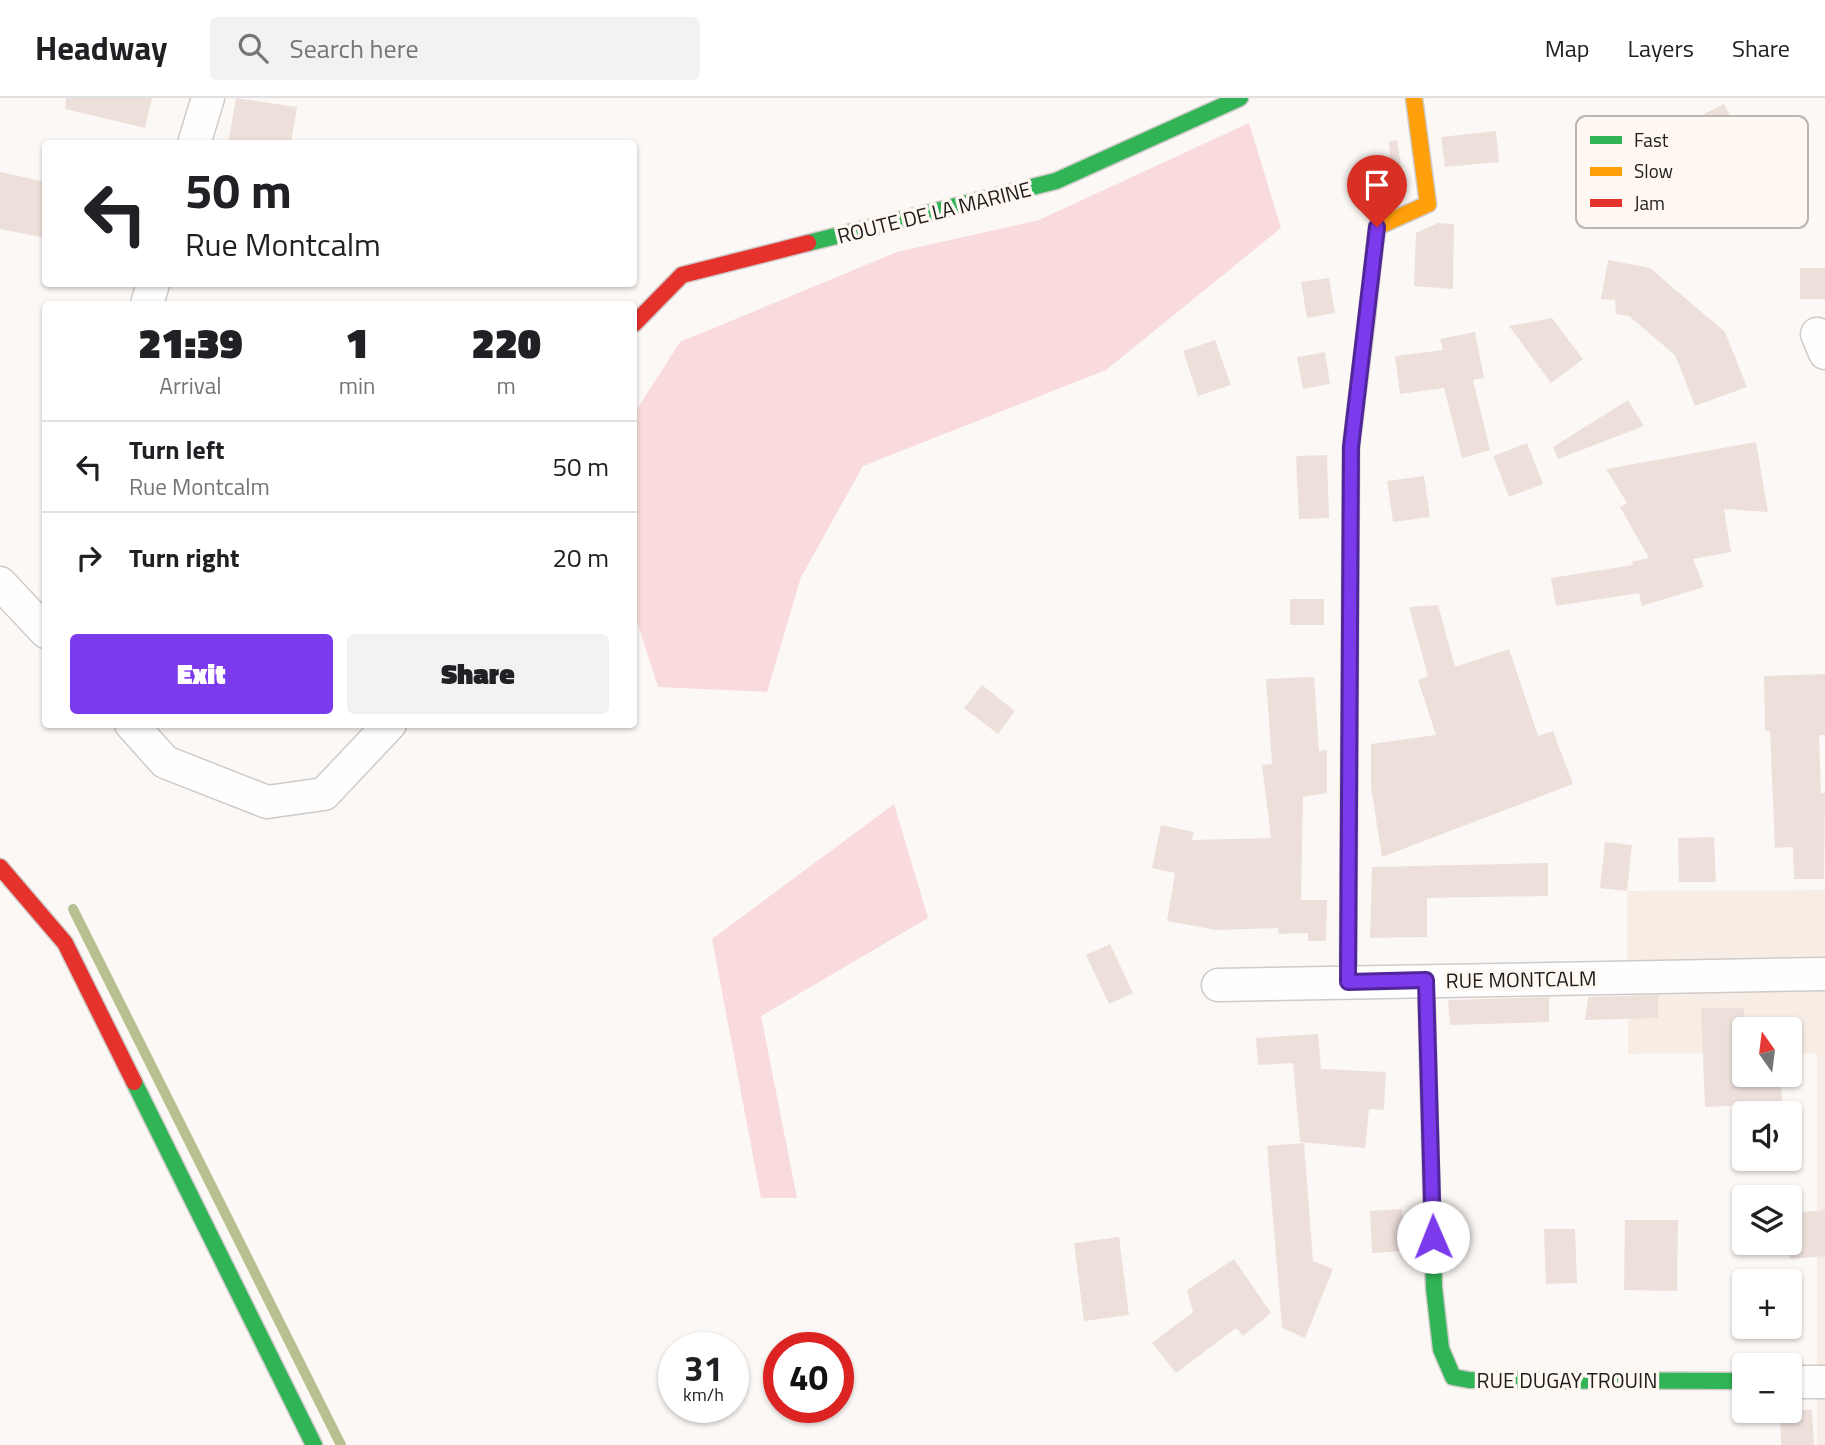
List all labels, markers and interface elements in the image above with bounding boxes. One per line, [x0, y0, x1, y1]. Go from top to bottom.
search box [210, 17, 700, 80]
text: Headway [35, 23, 168, 73]
icon: search [234, 29, 272, 67]
text: Search here [290, 29, 419, 68]
text: Map [1545, 30, 1590, 66]
text: Layers [1628, 30, 1694, 66]
text: Share [1732, 30, 1790, 66]
legend [1576, 116, 1808, 228]
text: Fast [1634, 125, 1669, 154]
text: 50 m [185, 152, 292, 227]
pin [1347, 155, 1407, 227]
text: Slow [1634, 156, 1673, 185]
icon: arrive [1358, 166, 1396, 204]
icon: left [70, 168, 161, 259]
street label: ROUTE DE LA MARINE [834, 172, 1034, 252]
text: Jam [1634, 188, 1665, 217]
text: Rue Montcalm [185, 220, 381, 268]
text: 21:39 [138, 310, 243, 374]
text: 1 [346, 310, 369, 374]
text: 220 [472, 310, 541, 374]
text: Arrival [159, 368, 222, 403]
text: min [339, 368, 375, 403]
text: m [497, 368, 516, 403]
text: Turn left [129, 430, 224, 469]
text: 50 m [552, 447, 609, 486]
icon: left [70, 448, 108, 486]
text: Rue Montcalm [129, 469, 270, 504]
text: Turn right [129, 538, 240, 577]
text: 20 m [552, 538, 609, 577]
icon: right [70, 539, 108, 577]
button: Exit [70, 634, 333, 714]
button: Share [347, 634, 609, 714]
street label: RUE MONTCALM [1445, 962, 1597, 996]
north arrow [1732, 1017, 1802, 1087]
map controls [1732, 1017, 1802, 1423]
button: sound [1732, 1101, 1802, 1171]
button: layers [1732, 1185, 1802, 1255]
position arrow [1396, 1200, 1470, 1274]
button: + [1732, 1269, 1802, 1339]
speed limit sign: 40 [763, 1332, 854, 1423]
text: 31 [684, 1341, 723, 1395]
button: − [1732, 1353, 1802, 1423]
street label: RUE DUGAY TROUIN [1477, 1364, 1657, 1396]
text: km/h [683, 1381, 724, 1408]

